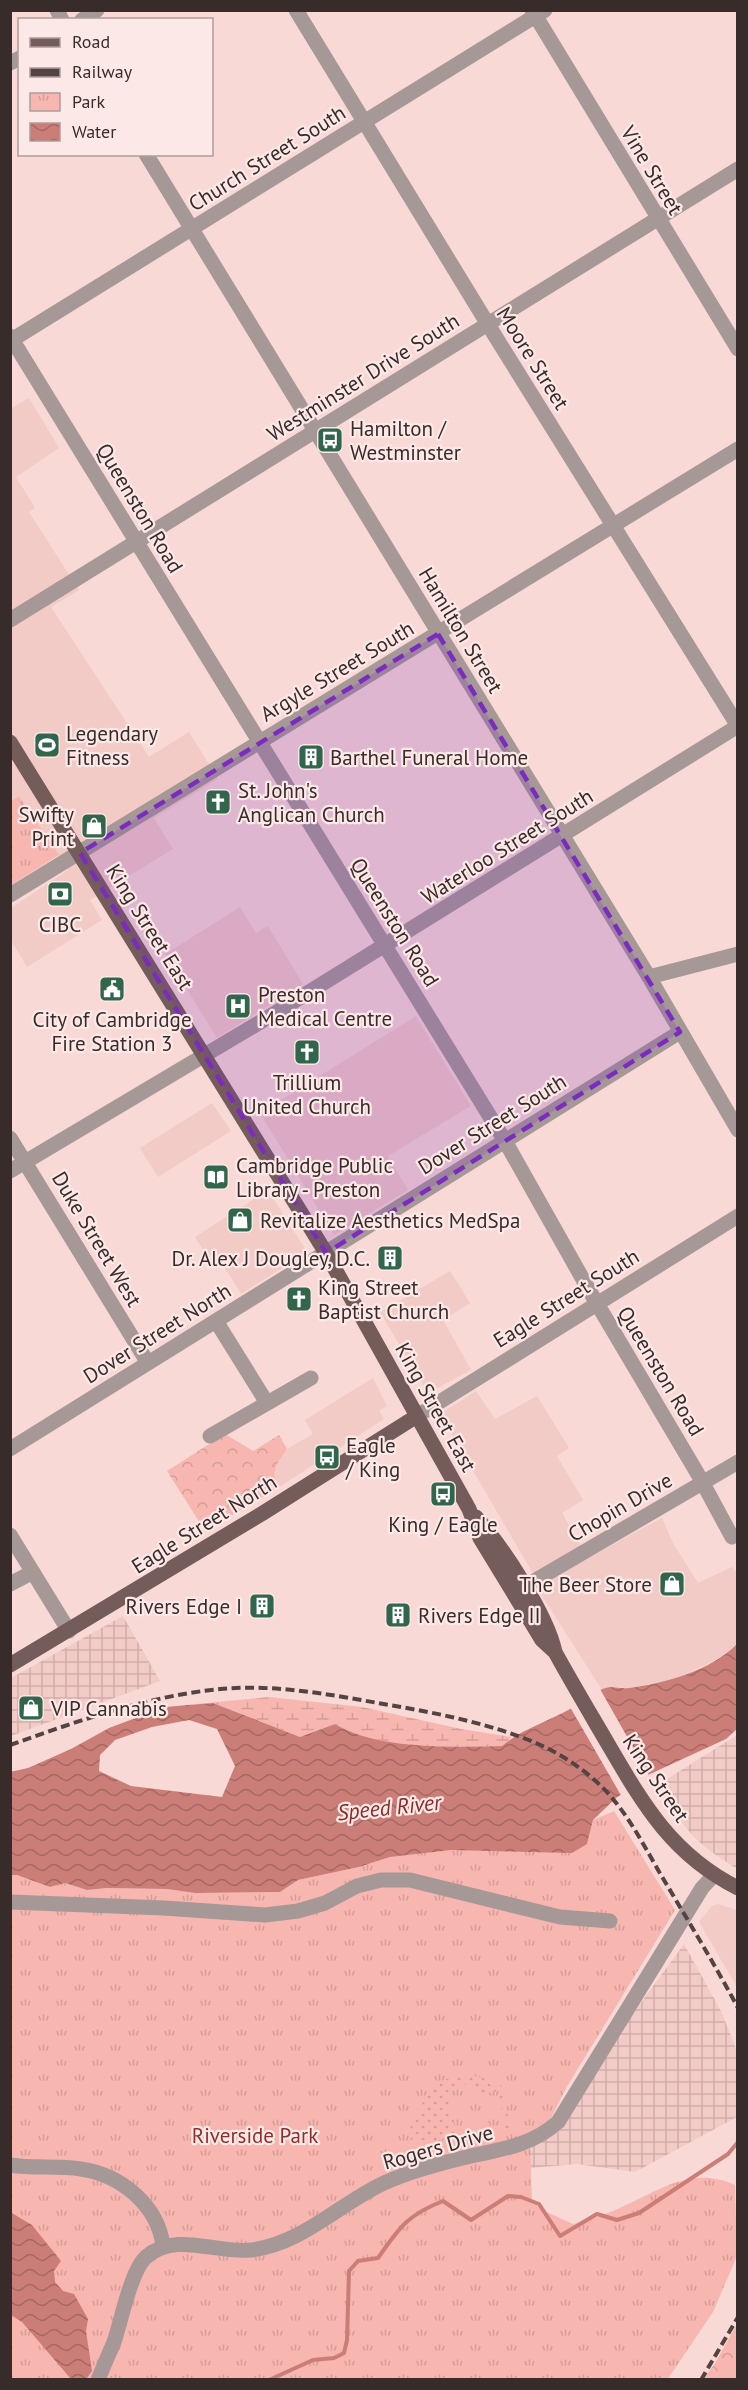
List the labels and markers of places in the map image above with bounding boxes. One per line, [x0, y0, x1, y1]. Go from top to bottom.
place label: Hamilton / Westminster [350, 415, 461, 466]
bus stop icon: Hamilton / Westminster [315, 425, 345, 455]
place label: Legendary Fitness [66, 720, 158, 771]
sports icon: Legendary Fitness [32, 730, 62, 760]
building icon: Barthel Funeral Home [296, 742, 326, 772]
place label: Barthel Funeral Home [330, 744, 528, 771]
place label: St. John's Anglican Church [238, 777, 385, 828]
church icon: St. John's Anglican Church [203, 787, 233, 817]
place label: Swifty Print [19, 801, 74, 852]
shop icon: Swifty Print [79, 811, 109, 841]
bank icon: CIBC [45, 879, 75, 909]
place label: CIBC [39, 911, 81, 938]
public building icon: City of Cambridge Fire Station 3 [97, 974, 127, 1004]
place label: Preston Medical Centre [258, 981, 392, 1032]
hospital icon: Preston Medical Centre [223, 991, 253, 1021]
place label: City of Cambridge Fire Station 3 [32, 1006, 192, 1057]
church icon: Trillium United Church [292, 1037, 322, 1067]
place label: Trillium United Church [243, 1069, 371, 1120]
place label: Cambridge Public Library - Preston [236, 1152, 393, 1203]
library icon: Cambridge Public Library - Preston [201, 1162, 231, 1192]
shop icon: Revitalize Aesthetics MedSpa [225, 1205, 255, 1235]
place label: Revitalize Aesthetics MedSpa [260, 1207, 520, 1234]
building icon: Dr. Alex J Dougley, D.C. [375, 1243, 405, 1273]
place label: Dr. Alex J Dougley, D.C. [172, 1245, 370, 1272]
place label: King Street Baptist Church [318, 1274, 449, 1325]
church icon: King Street Baptist Church [284, 1284, 314, 1314]
place label: Eagle / King [345, 1432, 400, 1483]
bus stop icon: Eagle / King [312, 1442, 342, 1472]
bus stop icon: King / Eagle [428, 1479, 458, 1509]
place label: King / Eagle [388, 1511, 498, 1538]
shop icon: The Beer Store [657, 1569, 687, 1599]
place label: The Beer Store [519, 1571, 652, 1598]
building icon: Rivers Edge I [247, 1591, 277, 1621]
place label: Rivers Edge I [126, 1593, 242, 1620]
building icon: Rivers Edge II [383, 1600, 413, 1630]
place label: Rivers Edge II [418, 1602, 541, 1629]
shop icon: VIP Cannabis [16, 1693, 46, 1723]
place label: VIP Cannabis [50, 1695, 167, 1722]

